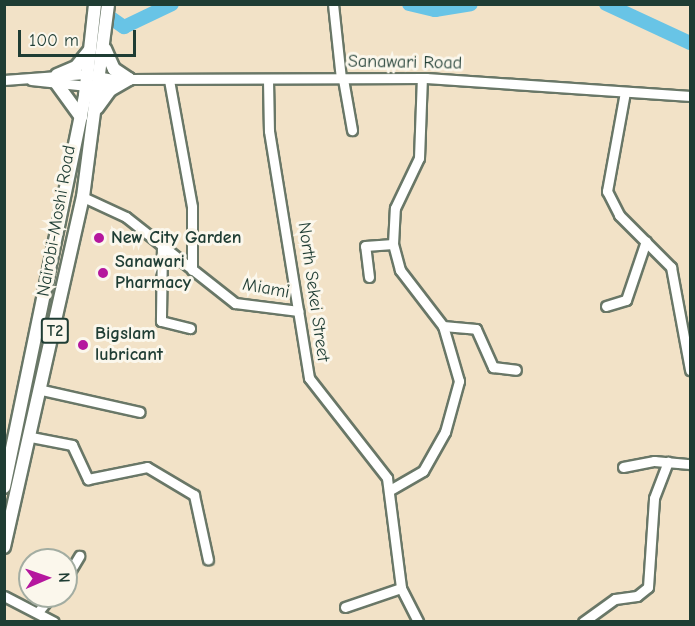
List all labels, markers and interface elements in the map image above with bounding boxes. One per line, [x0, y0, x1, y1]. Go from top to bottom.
scale bar [21, 18, 140, 56]
text: 100 m [29, 30, 79, 51]
street label: Sanawari Road [348, 51, 462, 75]
street label: Nairobi-Moshi Road [33, 144, 81, 298]
street label: North Sekei Street [293, 221, 333, 363]
place label: New City Garden [111, 227, 241, 249]
marker: New City Garden [92, 231, 106, 245]
place label: Sanawari Pharmacy [115, 252, 191, 294]
marker: Sanawari Pharmacy [96, 266, 110, 280]
street label: Miami [241, 274, 291, 304]
road number: T2 [40, 318, 70, 344]
place label: Bigslam lubricant [95, 324, 163, 366]
marker: Bigslam lubricant [76, 338, 90, 352]
north arrow [18, 548, 78, 608]
text: N [55, 572, 73, 583]

